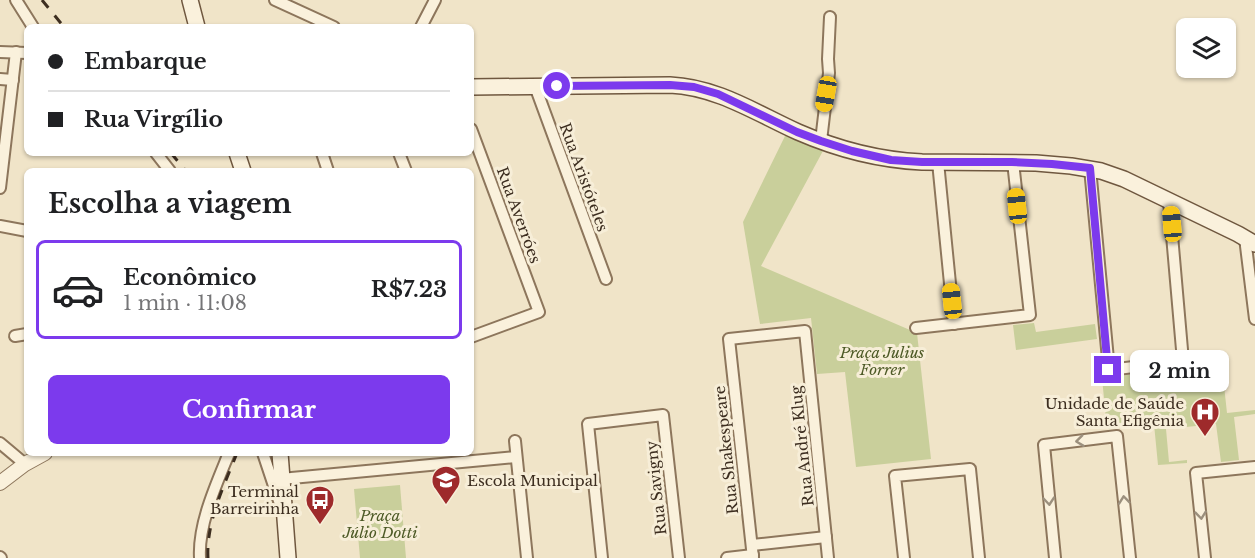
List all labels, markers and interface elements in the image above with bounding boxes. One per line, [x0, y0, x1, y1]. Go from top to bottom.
map controls [1176, 18, 1236, 78]
button: layers [1176, 18, 1236, 78]
text: Embarque [84, 48, 207, 75]
route start [543, 72, 570, 99]
car [814, 75, 838, 113]
text: Rua Virgílio [84, 106, 223, 133]
street label: Rua Aristóteles [556, 120, 613, 234]
street label: Rua Averróes [493, 164, 545, 266]
text: Escolha a viagem [48, 187, 292, 220]
car [1006, 187, 1028, 225]
car [1161, 205, 1183, 243]
icon: car [51, 263, 105, 317]
text: Econômico [123, 264, 256, 291]
text: R$7.23 [371, 276, 447, 303]
car [941, 282, 963, 320]
text: 1 min · 11:08 [123, 291, 247, 315]
park label: Praça Julius Forrer [839, 343, 925, 379]
callout: 2 min [1129, 349, 1228, 391]
route end [1094, 356, 1121, 383]
text: 2 min [1148, 359, 1211, 383]
button: Confirmar [48, 375, 450, 444]
street label: Rua André Klug [786, 384, 818, 507]
street label: Rua Shakespeare [710, 385, 742, 515]
place label: Unidade de Saúde Santa Efigênia [1045, 394, 1185, 430]
hospital icon: Unidade de Saúde Santa Efigênia [1189, 396, 1221, 438]
one-way arrow [1076, 434, 1085, 446]
street label: Rua Savigny [642, 439, 670, 536]
school or university icon: Escola Municipal [430, 464, 462, 506]
place label: Escola Municipal [467, 471, 598, 490]
place label: Terminal Barreirinha [210, 482, 300, 518]
bus stop icon: Terminal Barreirinha [304, 484, 336, 526]
one-way arrow [1118, 495, 1130, 504]
one-way arrow [1042, 497, 1055, 506]
park label: Praça Júlio Dotti [342, 506, 418, 542]
one-way arrow [1194, 511, 1207, 520]

